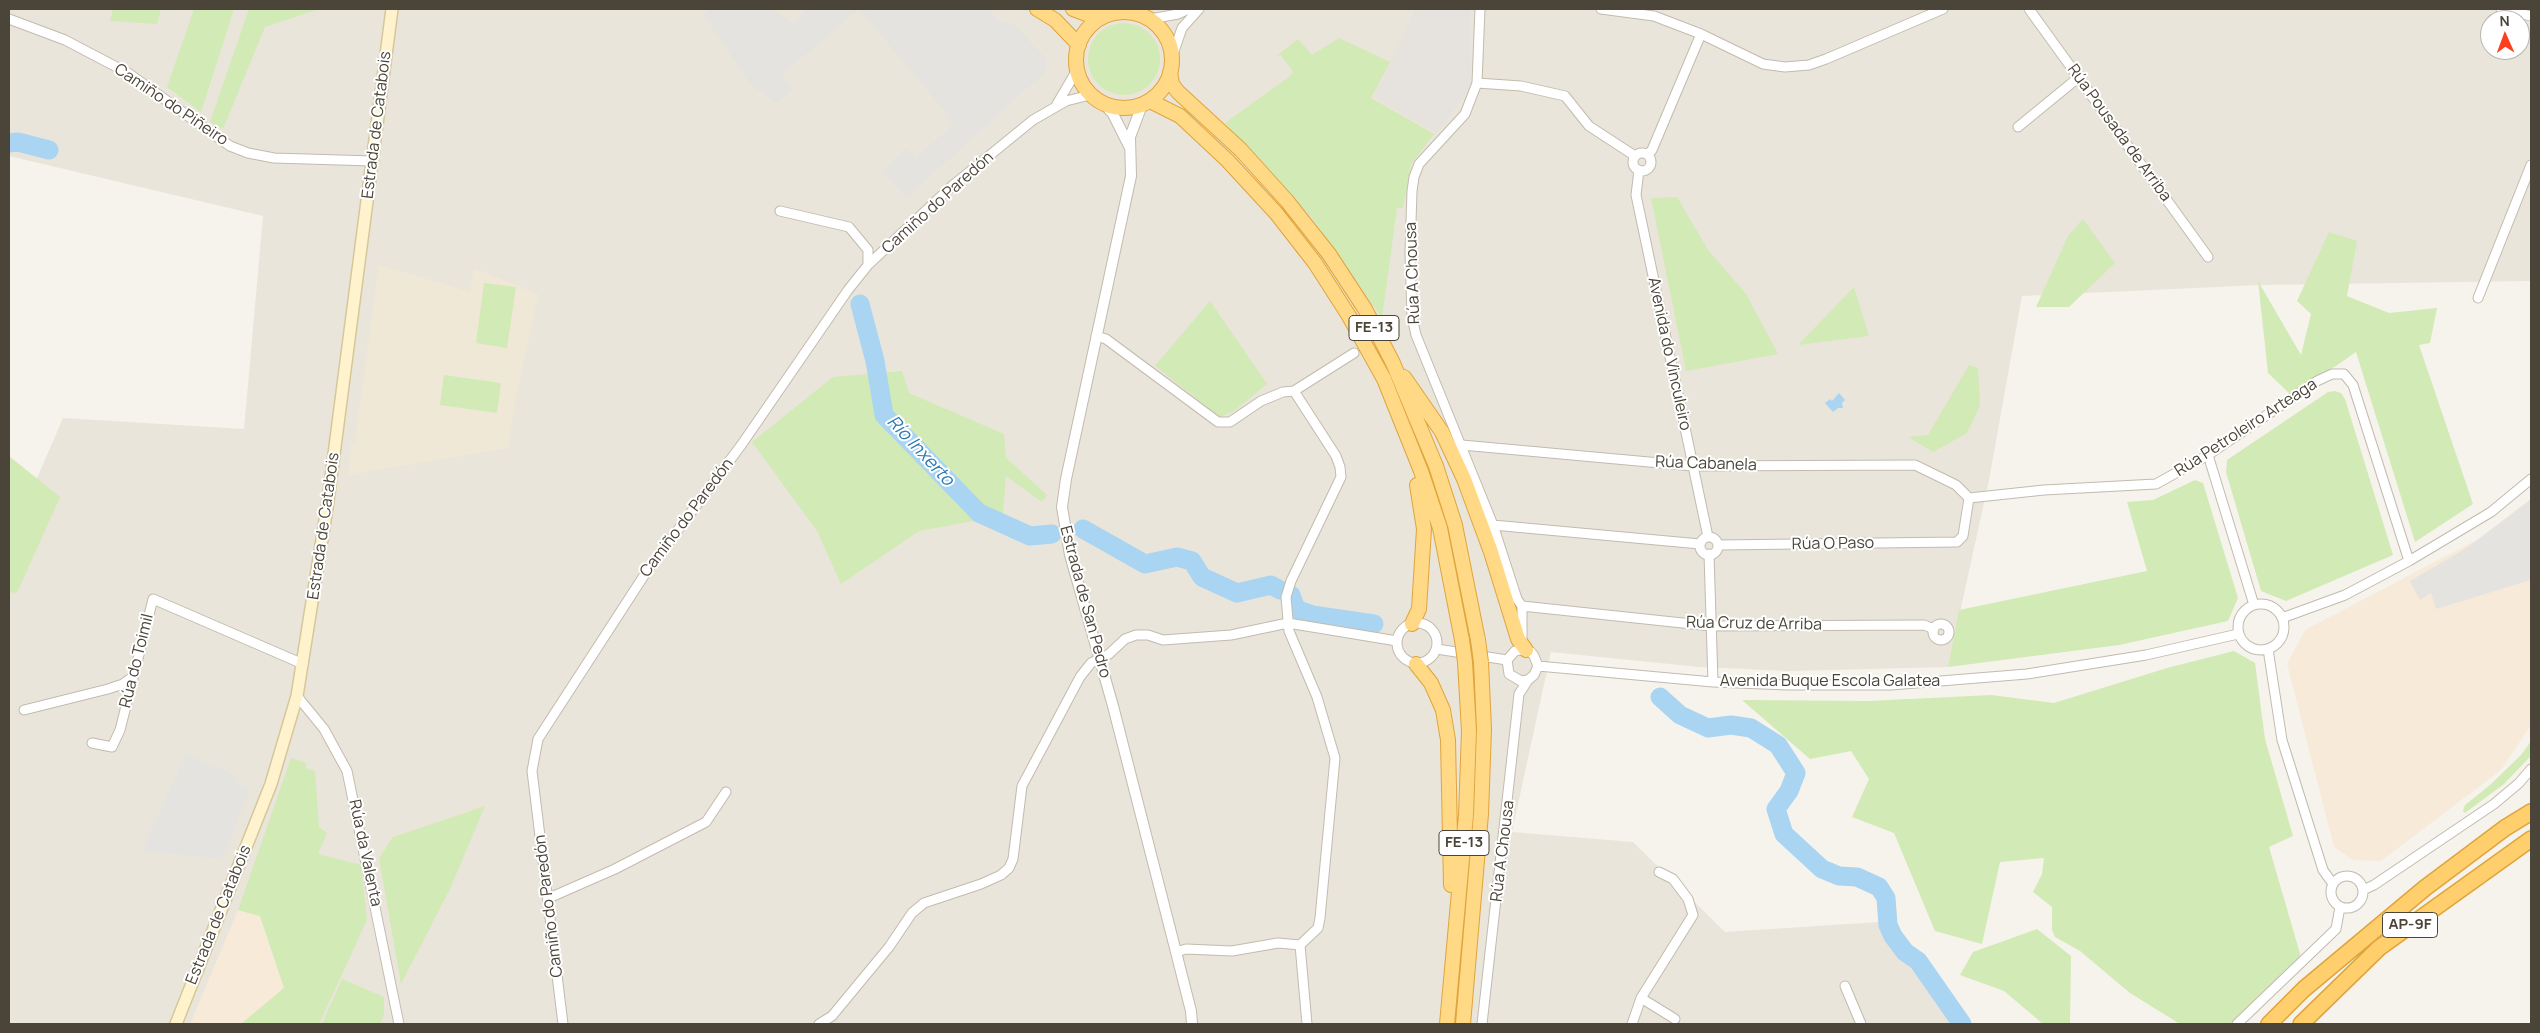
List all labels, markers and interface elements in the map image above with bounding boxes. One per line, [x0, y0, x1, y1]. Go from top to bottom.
north arrow [2480, 10, 2530, 60]
text: N [2499, 11, 2510, 30]
street label: Estrada de Catabois [358, 50, 396, 200]
street label: Camiño do Piñeiro [110, 60, 232, 150]
street label: Rúa Pousada de Arriba [2063, 61, 2175, 205]
street label: Camiño do Paredón [878, 148, 998, 258]
street label: Rúa A Chousa [1402, 222, 1424, 324]
street label: Avenida do Vinculeiro [1643, 276, 1695, 432]
road number: FE-13 [1349, 316, 1399, 340]
street label: Rúa Petroleiro Arteaga [2171, 375, 2321, 481]
water label: Río Inxerto [882, 411, 958, 491]
street label: Estrada de Catabois [304, 451, 344, 601]
street label: Rúa Cabanela [1655, 453, 1757, 475]
street label: Camiño do Paredón [636, 455, 738, 581]
street label: Estrada de San Pedro [1055, 524, 1115, 680]
street label: Rúa O Paso [1792, 534, 1874, 554]
street label: Rúa do Toimil [116, 612, 158, 710]
street label: Rúa Cruz de Arriba [1686, 613, 1822, 635]
street label: Avenida Buque Escola Galatea [1720, 672, 1940, 692]
street label: Rúa da Valenta [344, 798, 386, 908]
street label: Rúa A Chousa [1487, 799, 1519, 903]
road number: FE-13 [1439, 830, 1489, 856]
street label: Camiño do Paredón [531, 834, 567, 978]
street label: Estrada de Catabois [182, 843, 256, 987]
road number: AP-9F [2382, 912, 2438, 938]

